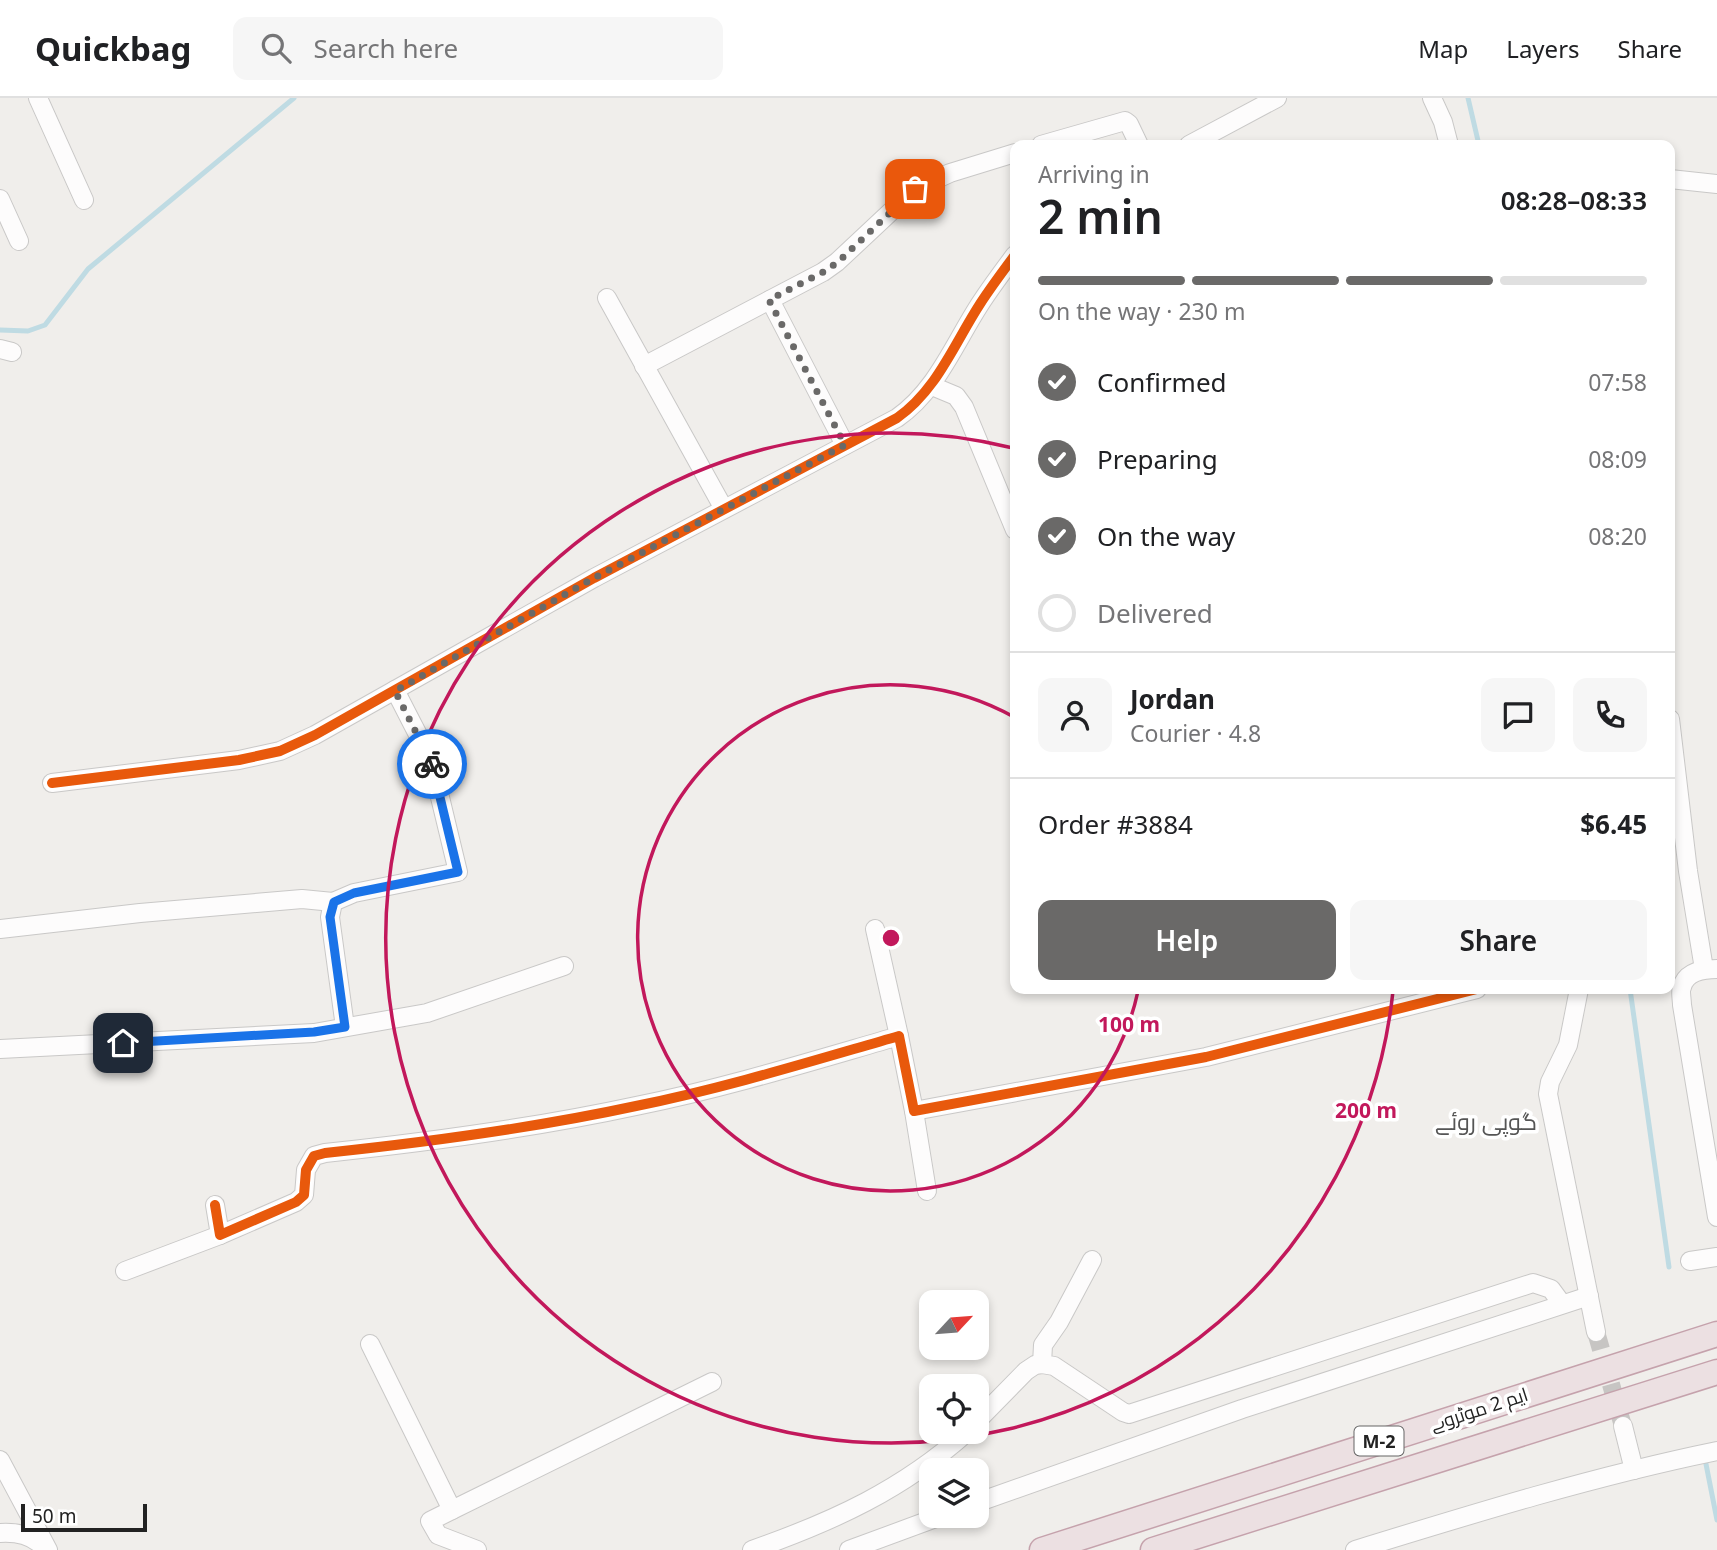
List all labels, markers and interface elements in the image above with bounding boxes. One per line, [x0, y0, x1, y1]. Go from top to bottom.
search box [233, 17, 723, 80]
text: Quickbag [35, 26, 191, 71]
icon: search [257, 29, 295, 67]
text: Search here [313, 30, 458, 66]
text: Map [1418, 32, 1468, 65]
text: Layers [1506, 32, 1580, 65]
text: Share [1618, 32, 1682, 65]
text: Arriving in [1038, 158, 1150, 190]
pin [885, 159, 945, 219]
icon: bag [896, 170, 934, 208]
text: 08:28–08:33 [1501, 182, 1647, 218]
text: 2 min [1038, 185, 1163, 247]
text: On the way · 230 m [1038, 295, 1245, 327]
icon: check [1038, 363, 1076, 401]
text: Confirmed [1097, 364, 1227, 400]
text: 07:58 [1588, 366, 1647, 398]
icon: check [1038, 440, 1076, 478]
text: Preparing [1097, 441, 1218, 477]
text: 08:09 [1588, 443, 1647, 475]
icon: check [1038, 517, 1076, 555]
text: On the way [1097, 518, 1235, 554]
text: 08:20 [1588, 520, 1647, 552]
text: Delivered [1097, 595, 1213, 631]
button: person [1038, 678, 1112, 752]
button: chat [1481, 678, 1555, 752]
button: phone [1573, 678, 1647, 752]
text: Jordan [1130, 681, 1215, 717]
text: Courier · 4.8 [1130, 717, 1261, 749]
courier [397, 729, 467, 799]
icon: bike [413, 745, 451, 783]
text: Order #3884 [1038, 806, 1193, 842]
text: $6.45 [1580, 806, 1647, 842]
button: Help [1038, 900, 1336, 980]
button: Share [1350, 900, 1647, 980]
centre of rings [879, 926, 903, 950]
text: 100 m [1098, 1010, 1160, 1038]
pin [93, 1013, 153, 1073]
icon: home [104, 1024, 142, 1062]
text: 200 m [1335, 1096, 1397, 1124]
district label: گوپی روئے [1435, 1105, 1537, 1137]
north arrow [919, 1290, 989, 1360]
map controls [919, 1290, 989, 1528]
button: locate [919, 1374, 989, 1444]
street label: ایم 2 موٹروے [1427, 1381, 1532, 1438]
road number: M-2 [1354, 1426, 1404, 1456]
button: layers [919, 1458, 989, 1528]
scale bar [21, 1501, 147, 1533]
text: 50 m [32, 1503, 76, 1529]

